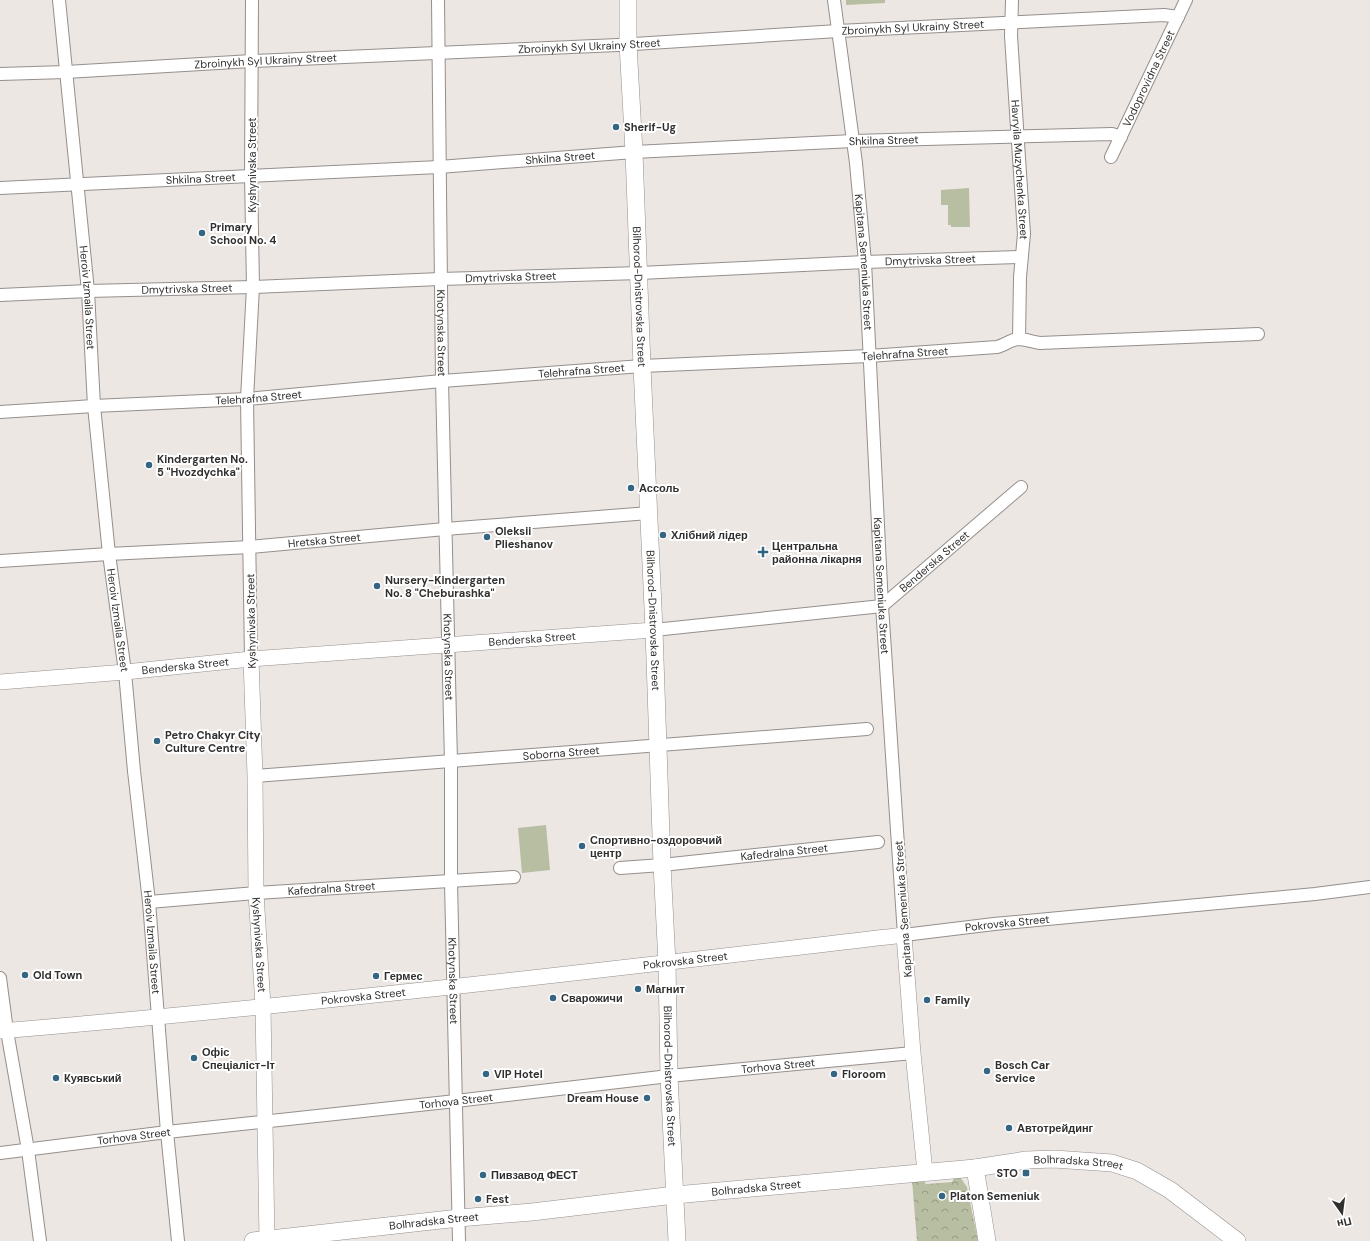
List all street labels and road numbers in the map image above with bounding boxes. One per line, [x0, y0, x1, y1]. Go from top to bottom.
street label: Zbroinykh Syl Ukrainy Street [841, 17, 984, 38]
street label: Vodoprovidna Street [1119, 28, 1178, 129]
street label: Zbroinykh Syl Ukrainy Street [518, 35, 661, 56]
street label: Zbroinykh Syl Ukrainy Street [194, 50, 337, 71]
street label: Havryila Muzychenka Street [1008, 99, 1031, 240]
street label: Kyshynivska Street [245, 117, 259, 213]
street label: Shkilna Street [848, 132, 919, 148]
street label: Shkilna Street [525, 148, 595, 167]
street label: Shkilna Street [166, 170, 236, 187]
street label: Kapitana Semeniuka Street [852, 193, 875, 331]
street label: Bilhorod-Dnistrovska Street [630, 226, 649, 367]
street label: Heroiv Izmaila Street [77, 245, 98, 350]
street label: Dmytrivska Street [885, 251, 976, 268]
street label: Dmytrivska Street [465, 269, 556, 285]
street label: Dmytrivska Street [141, 281, 233, 297]
street label: Khotynska Street [434, 289, 449, 377]
street label: Telehrafna Street [861, 343, 949, 363]
street label: Telehrafna Street [538, 360, 625, 381]
street label: Telehrafna Street [215, 387, 302, 407]
street label: Kapitana Semeniuka Street [871, 517, 892, 654]
street label: Benderska Street [896, 527, 972, 595]
street label: Hretska Street [287, 530, 361, 550]
street label: Bilhorod-Dnistrovska Street [643, 550, 663, 691]
street label: Heroiv Izmaila Street [104, 567, 132, 673]
street label: Kyshynivska Street [243, 573, 259, 669]
street label: Khotynska Street [440, 613, 457, 701]
street label: Benderska Street [488, 629, 576, 649]
street label: Benderska Street [141, 654, 230, 677]
street label: Soborna Street [522, 743, 600, 763]
street label: Kafedralna Street [740, 840, 829, 864]
street label: Kapitana Semeniuka Street [891, 840, 915, 978]
street label: Kafedralna Street [287, 879, 376, 898]
street label: Heroiv Izmaila Street [141, 889, 163, 995]
street label: Kyshynivska Street [249, 897, 269, 993]
street label: Pokrovska Street [964, 912, 1050, 934]
street label: Khotynska Street [445, 937, 461, 1024]
street label: Pokrovska Street [642, 949, 728, 972]
street label: Pokrovska Street [320, 985, 406, 1008]
street label: Bilhorod-Dnistrovska Street [661, 1006, 679, 1147]
street label: Torhova Street [741, 1055, 816, 1076]
street label: Torhova Street [418, 1090, 494, 1112]
street label: Torhova Street [96, 1125, 171, 1148]
street label: Bolhradska Street [1033, 1152, 1125, 1173]
street label: Bolhradska Street [711, 1177, 802, 1199]
street label: Bolhradska Street [388, 1209, 479, 1233]

